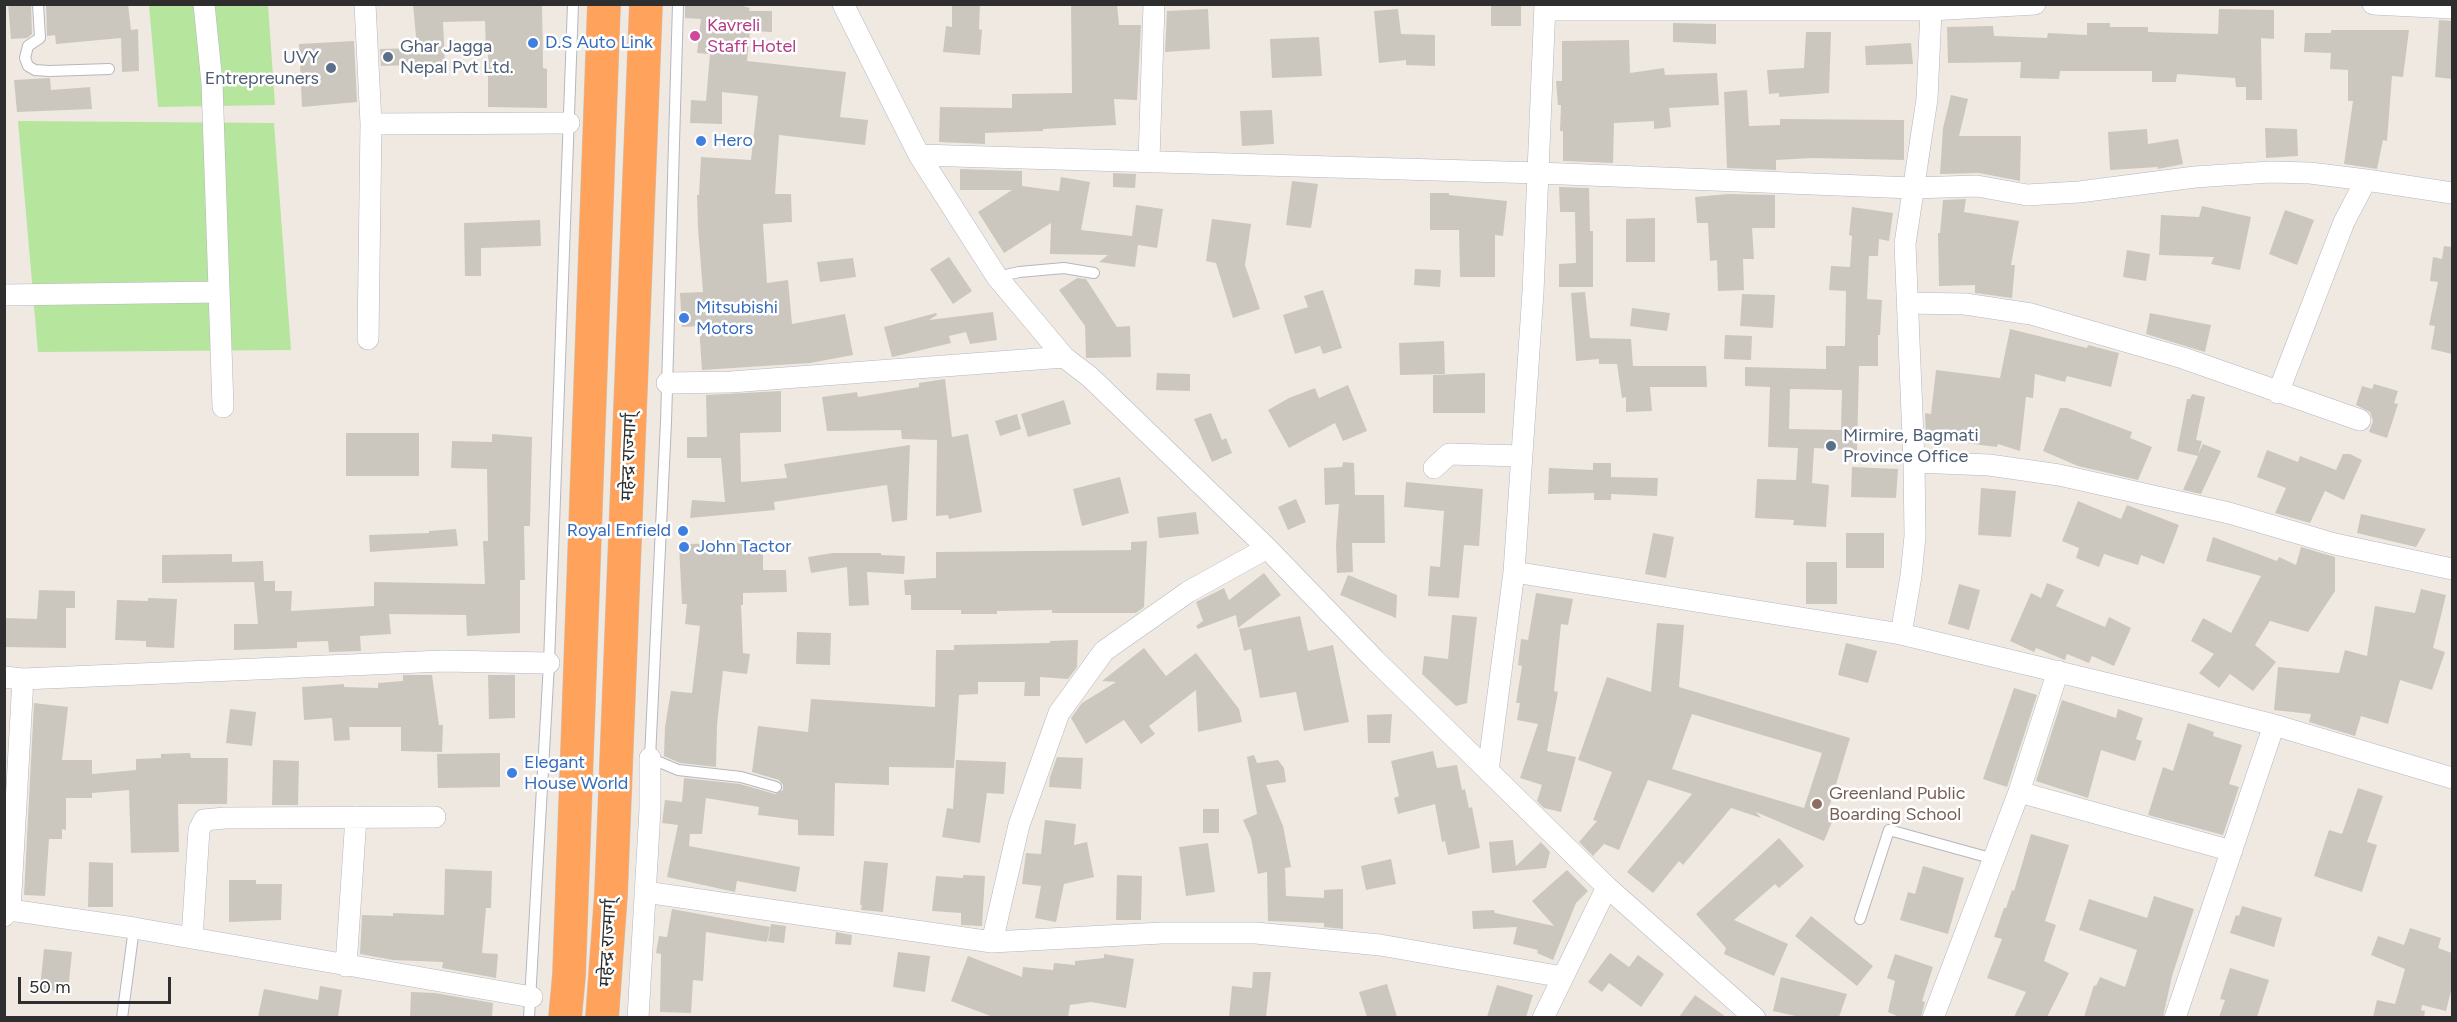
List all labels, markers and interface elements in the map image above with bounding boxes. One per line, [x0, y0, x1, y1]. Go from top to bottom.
place label: Kavreli Staff Hotel [707, 15, 796, 57]
marker: Kavreli Staff Hotel [688, 29, 702, 43]
place label: D.S Auto Link [545, 32, 653, 54]
place label: Ghar Jagga Nepal Pvt Ltd. [400, 36, 513, 78]
marker: D.S Auto Link [526, 36, 540, 50]
place label: UVY Entrepreuners [205, 47, 319, 90]
marker: Ghar Jagga Nepal Pvt Ltd. [381, 50, 395, 64]
marker: UVY Entrepreuners [324, 61, 338, 75]
place label: Hero [713, 130, 753, 152]
marker: Hero [694, 134, 708, 148]
place label: Mitsubishi Motors [696, 297, 778, 340]
marker: Mitsubishi Motors [677, 311, 691, 325]
street label: महेन्द्र राज्मार्ग् [617, 413, 641, 501]
place label: Mirmire, Bagmati Province Office [1843, 425, 1979, 468]
marker: Mirmire, Bagmati Province Office [1824, 439, 1838, 453]
place label: Royal Enfield [567, 520, 671, 542]
marker: Royal Enfield [676, 524, 690, 538]
place label: John Tactor [696, 536, 791, 558]
marker: John Tactor [677, 540, 691, 554]
place label: Elegant House World [524, 752, 628, 795]
marker: Elegant House World [505, 766, 519, 780]
place label: Greenland Public Boarding School [1829, 783, 1965, 826]
marker: Greenland Public Boarding School [1810, 797, 1824, 811]
street label: महेन्द्र राज्मार्ग् [595, 899, 621, 987]
scale bar [21, 965, 174, 1003]
text: 50 m [29, 976, 71, 998]

